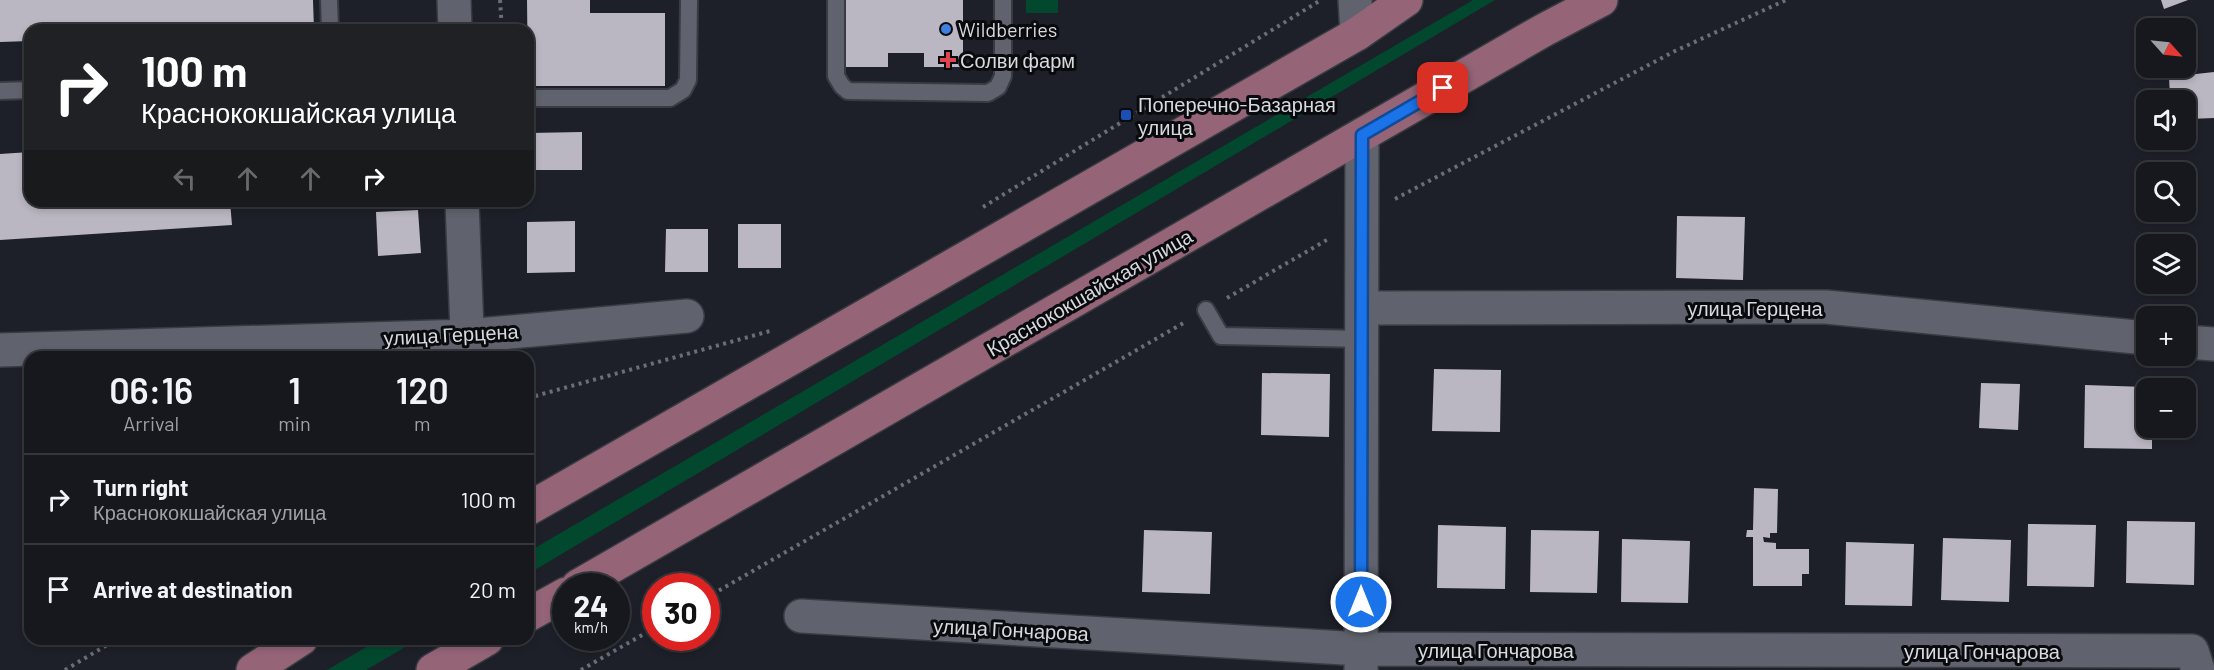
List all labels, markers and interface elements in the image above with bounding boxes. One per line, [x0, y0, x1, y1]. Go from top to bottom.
place label: Wildberries [958, 17, 1057, 41]
north arrow [2136, 18, 2196, 78]
map controls [2136, 18, 2196, 438]
marker: Wildberries [939, 22, 953, 36]
text: 100 m [141, 45, 247, 95]
icon: right [42, 48, 120, 126]
place label: Солви фарм [960, 48, 1075, 72]
marker: Солви фарм [941, 53, 955, 67]
pin [1417, 62, 1468, 113]
icon: arrive [1426, 71, 1459, 104]
button: sound [2136, 90, 2196, 150]
place label: Поперечно-Базарная улица [1138, 92, 1336, 139]
text: Краснококшайская улица [141, 96, 456, 128]
marker: Поперечно-Базарная улица [1119, 108, 1133, 122]
icon: left [168, 162, 201, 195]
icon: ahead [231, 162, 264, 195]
icon: ahead [294, 162, 327, 195]
icon: right [357, 162, 390, 195]
button: search [2136, 162, 2196, 222]
street label: Краснококшайская улица [982, 223, 1197, 361]
button: layers [2136, 234, 2196, 294]
street label: улица Герцена [1687, 296, 1823, 320]
button: + [2136, 306, 2196, 366]
street label: улица Герцена [383, 318, 520, 350]
text: 06:16 [109, 368, 193, 411]
text: 1 [288, 368, 301, 411]
text: 120 [396, 368, 449, 411]
button: − [2136, 378, 2196, 438]
text: Arrival [123, 411, 179, 435]
text: min [278, 411, 311, 435]
text: m [414, 411, 431, 435]
text: Turn right [93, 474, 188, 500]
icon: right [42, 483, 75, 516]
text: 100 m [461, 486, 516, 512]
text: Краснококшайская улица [93, 500, 326, 524]
position arrow [1329, 570, 1393, 634]
icon: arrive [42, 573, 75, 606]
speed limit sign: 30 [642, 573, 720, 651]
text: Arrive at destination [93, 576, 292, 602]
text: 20 m [469, 576, 516, 602]
text: 24 [574, 587, 608, 623]
street label: улица Гончарова [933, 613, 1090, 645]
text: km/h [574, 618, 608, 636]
street label: улица Гончарова [1418, 638, 1575, 662]
street label: улица Гончарова [1904, 639, 2061, 663]

